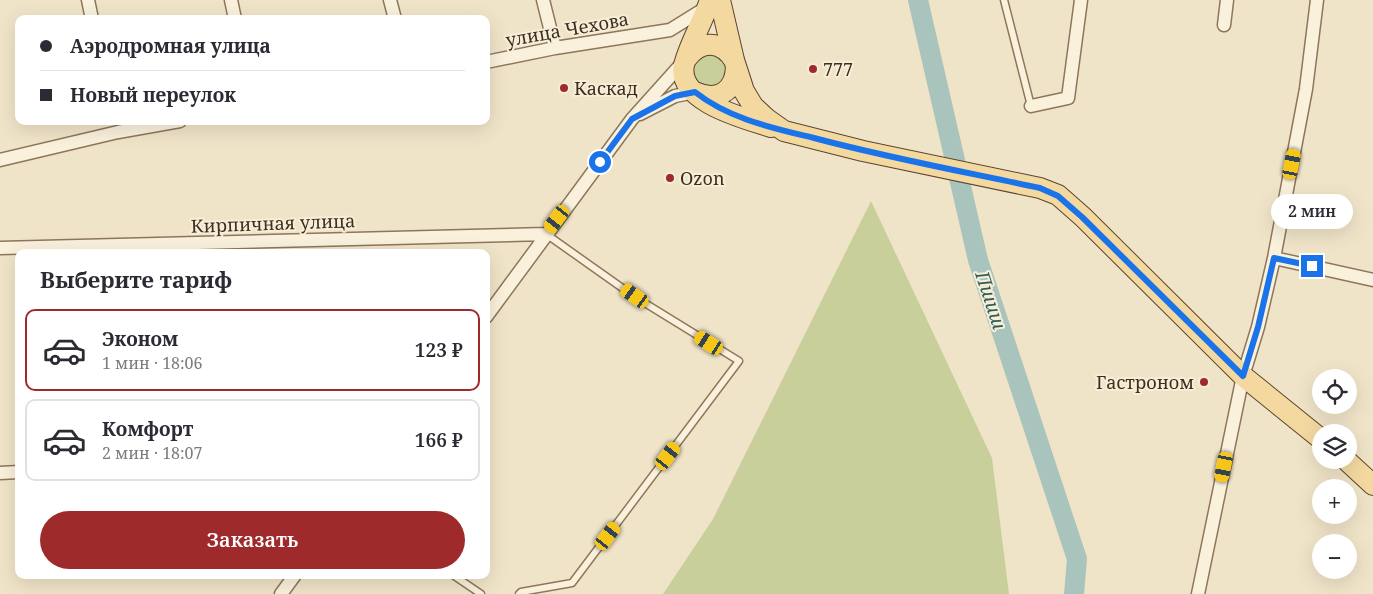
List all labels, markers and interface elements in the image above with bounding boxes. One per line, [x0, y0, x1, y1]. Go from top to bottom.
street label: улица Чехова [504, 6, 630, 52]
text: Аэродромная улица [70, 33, 271, 59]
place label: 777 [823, 57, 853, 81]
marker: 777 [807, 63, 819, 75]
place label: Каскад [574, 76, 638, 100]
text: Новый переулок [70, 82, 236, 108]
marker: Каскад [558, 82, 570, 94]
car [1281, 148, 1302, 180]
route start [589, 151, 611, 173]
place label: Ozon [680, 166, 725, 190]
marker: Ozon [664, 172, 676, 184]
callout: 2 мин [1271, 194, 1353, 228]
text: 2 мин [1288, 200, 1336, 222]
car [541, 203, 572, 235]
street label: Кирпичная улица [190, 208, 356, 238]
route end [1301, 255, 1323, 277]
text: Выберите тариф [40, 264, 232, 294]
water label: Пшиш [969, 266, 1013, 333]
car [618, 281, 651, 311]
text: Эконом [102, 326, 178, 352]
icon: car [42, 328, 87, 373]
car [692, 329, 725, 357]
text: 123 ₽ [415, 337, 463, 363]
text: 1 мин · 18:06 [102, 352, 203, 374]
map controls [1312, 369, 1357, 579]
button: locate [1312, 369, 1357, 414]
place label: Гастроном [1096, 370, 1194, 394]
marker: Гастроном [1198, 376, 1210, 388]
text: Комфорт [102, 416, 193, 442]
icon: car [42, 418, 87, 463]
button: layers [1312, 424, 1357, 469]
text: 166 ₽ [415, 427, 463, 453]
car [652, 440, 683, 472]
text: 2 мин · 18:07 [102, 442, 203, 464]
car [1213, 451, 1234, 483]
button: + [1312, 479, 1357, 524]
button: Заказать [40, 511, 465, 569]
car [592, 520, 623, 552]
button: − [1312, 534, 1357, 579]

